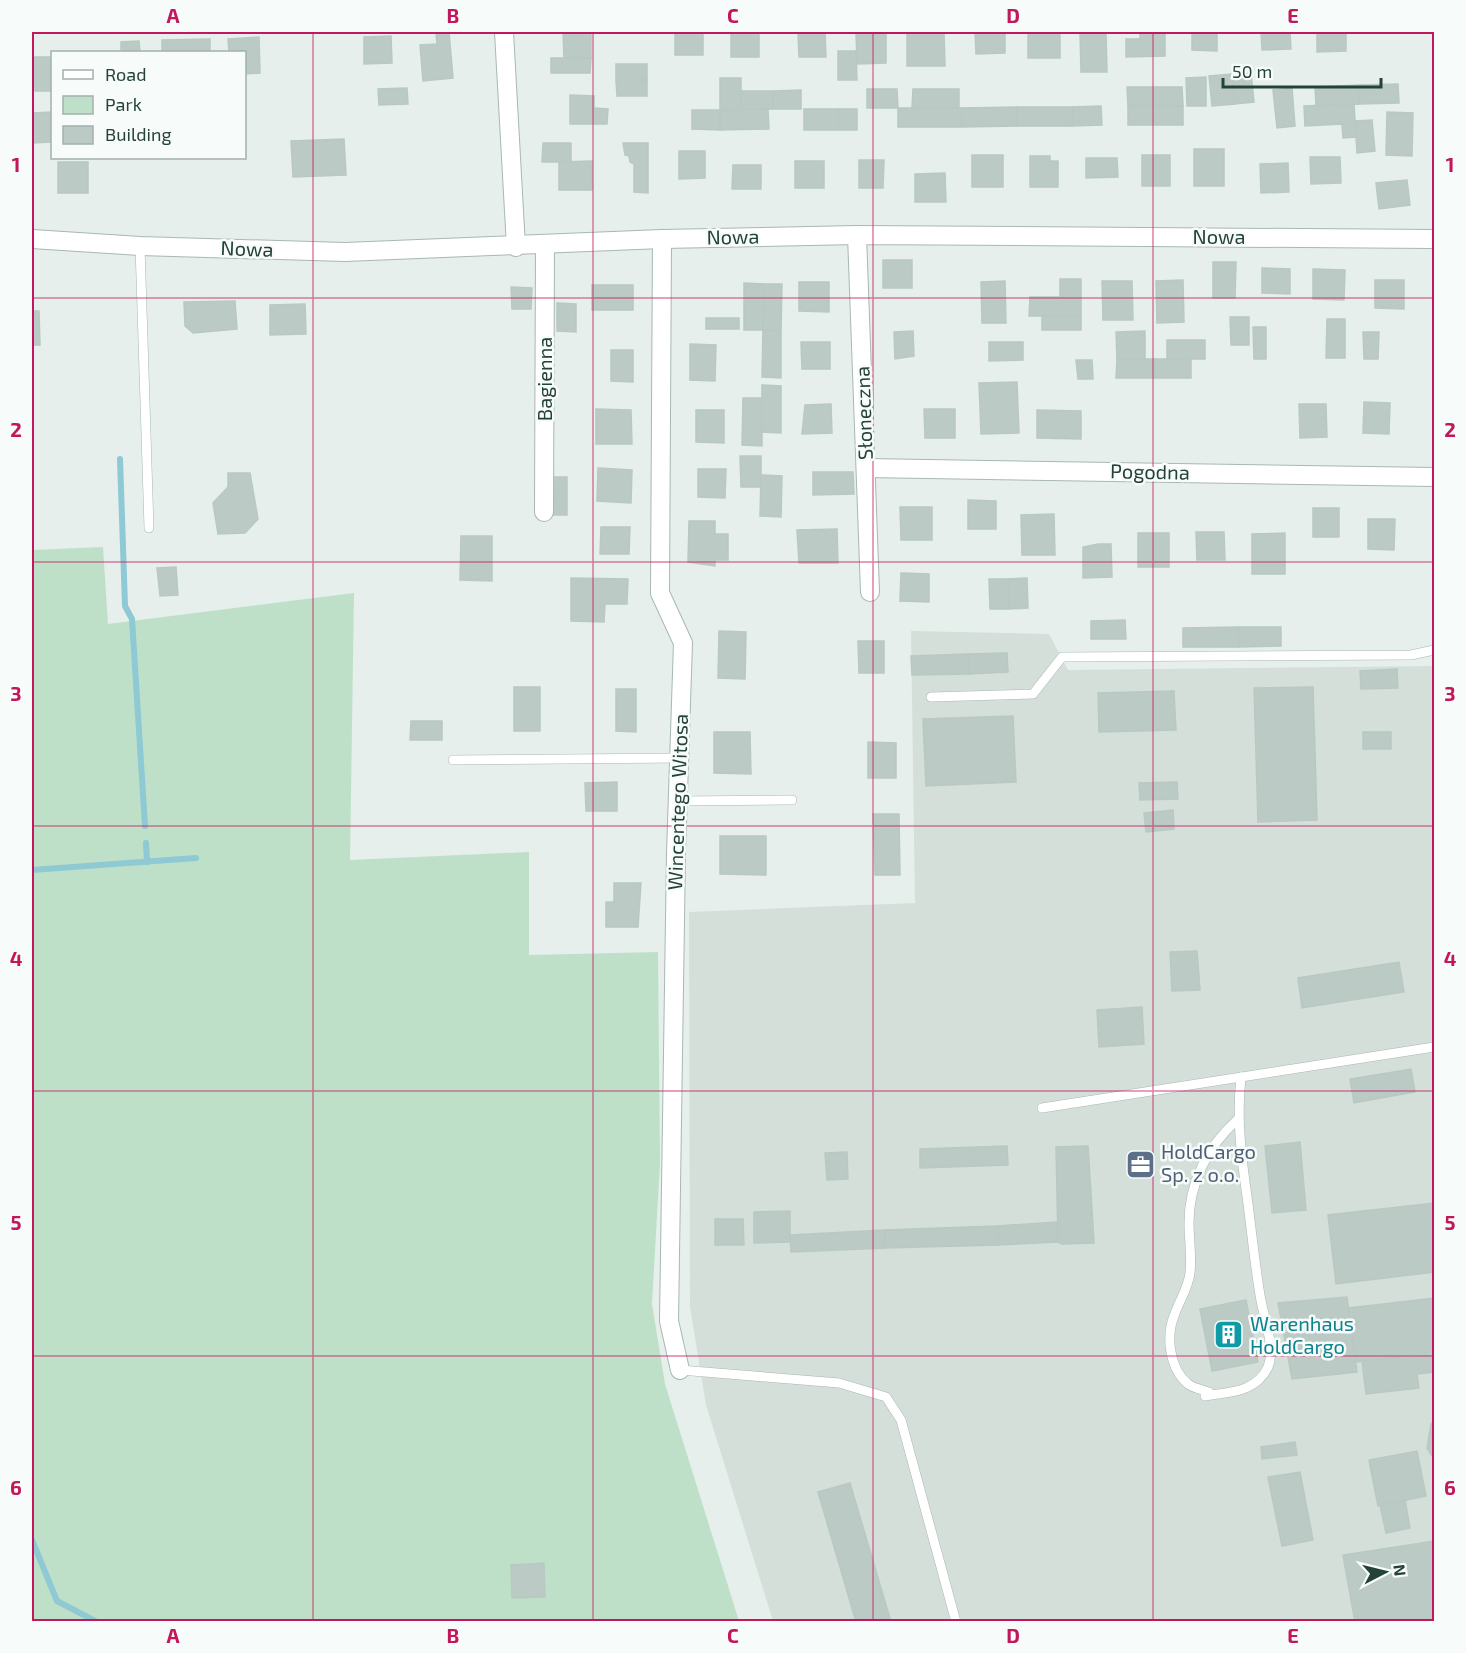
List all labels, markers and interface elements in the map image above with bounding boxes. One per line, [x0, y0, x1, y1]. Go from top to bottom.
text: A [166, 3, 180, 27]
text: B [447, 3, 459, 27]
text: C [727, 3, 739, 27]
text: D [1006, 3, 1020, 27]
text: E [1287, 3, 1299, 27]
legend [51, 51, 246, 159]
scale bar [1223, 51, 1380, 89]
text: 50 m [1232, 60, 1272, 82]
text: Road [105, 63, 146, 85]
text: Park [105, 93, 142, 115]
text: Building [105, 123, 172, 145]
text: 1 [12, 152, 20, 176]
text: 1 [1446, 152, 1454, 176]
street label: Nowa [706, 224, 760, 248]
street label: Nowa [1193, 224, 1245, 248]
street label: Nowa [220, 235, 274, 261]
street label: Bagienna [532, 337, 556, 421]
street label: Słoneczna [849, 366, 877, 460]
text: 2 [10, 417, 22, 441]
text: 2 [1444, 417, 1456, 441]
street label: Pogodna [1110, 458, 1190, 484]
text: 3 [10, 681, 22, 705]
text: 3 [1444, 681, 1456, 705]
street label: Wincentego Witosa [662, 713, 692, 891]
text: 4 [10, 946, 23, 970]
text: 4 [1444, 946, 1457, 970]
place label: HoldCargo Sp. z o.o. [1161, 1139, 1256, 1186]
office icon: HoldCargo Sp. z o.o. [1124, 1148, 1156, 1180]
text: 5 [10, 1210, 22, 1234]
text: 5 [1444, 1210, 1456, 1234]
place label: Warenhaus HoldCargo [1250, 1311, 1354, 1358]
building icon: Warenhaus HoldCargo [1213, 1319, 1245, 1351]
text: 6 [10, 1475, 22, 1499]
text: 6 [1444, 1475, 1456, 1499]
north arrow [1355, 1542, 1415, 1602]
text: N [1390, 1563, 1411, 1577]
text: A [166, 1623, 180, 1647]
text: B [447, 1623, 459, 1647]
text: C [727, 1623, 739, 1647]
text: D [1006, 1623, 1020, 1647]
text: E [1287, 1623, 1299, 1647]

